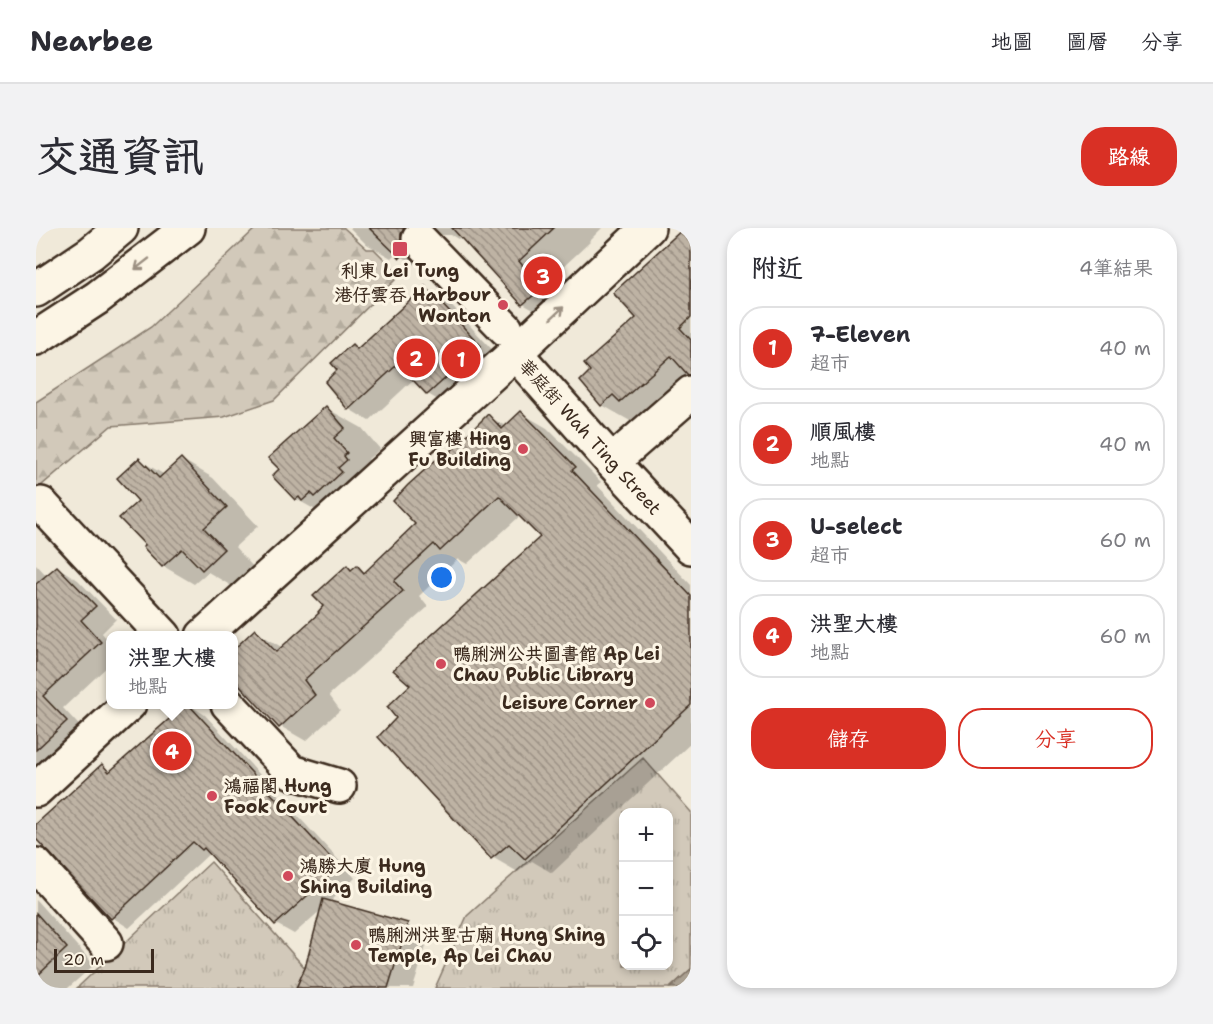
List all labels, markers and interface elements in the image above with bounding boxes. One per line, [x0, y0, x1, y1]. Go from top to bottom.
text: Nearbee [30, 22, 153, 60]
text: 地圖 [991, 28, 1033, 56]
text: 圖層 [1066, 28, 1108, 56]
text: 分享 [1141, 28, 1183, 56]
button: 路線 [1081, 127, 1177, 186]
text: 交通資訊 [36, 128, 204, 184]
marker: 利東 Lei Tung [391, 240, 409, 258]
text: 附近 [751, 250, 803, 285]
pin: 3 [524, 254, 562, 298]
text: 4筆結果 [1079, 255, 1153, 281]
one-way arrow [134, 257, 150, 270]
place label: 利東 Lei Tung [341, 259, 460, 283]
place label: 港仔雲吞 Harbour Wonton [334, 283, 491, 328]
marker: 港仔雲吞 Harbour Wonton [496, 298, 510, 312]
one-way arrow [550, 306, 565, 320]
text: 7-Eleven [810, 320, 910, 349]
text: 1 [768, 335, 777, 361]
text: 40 m [1099, 335, 1151, 361]
pin: 2 [396, 336, 436, 380]
pin: 1 [442, 336, 480, 382]
text: 超市 [810, 350, 850, 376]
street label: 華庭街 Wah Ting Street [514, 354, 667, 520]
text: 順風樓 [810, 417, 876, 446]
place label: 興富樓 Hing Fu Building [408, 427, 511, 472]
text: 2 [766, 431, 780, 457]
text: 40 m [1099, 431, 1151, 457]
marker: 興富樓 Hing Fu Building [516, 442, 530, 456]
text: 地點 [810, 447, 850, 473]
text: U-select [810, 512, 902, 541]
text: 3 [766, 527, 780, 553]
text: 60 m [1099, 527, 1151, 553]
text: 超市 [810, 542, 850, 568]
your location [427, 563, 456, 592]
text: 洪聖大樓 [810, 609, 898, 638]
text: 4 [766, 623, 780, 649]
text: 60 m [1099, 623, 1151, 649]
popup [106, 631, 238, 709]
text: 地點 [810, 639, 850, 665]
place label: 鴨脷洲公共圖書館 Ap Lei Chau Public Library [453, 642, 660, 687]
text: 洪聖大樓 [128, 643, 216, 672]
marker: 鴨脷洲公共圖書館 Ap Lei Chau Public Library [434, 657, 448, 671]
text: 地點 [128, 673, 168, 699]
place label: Leisure Corner [502, 691, 638, 715]
marker: Leisure Corner [643, 696, 657, 710]
button: 儲存 [751, 708, 946, 769]
button: 分享 [958, 708, 1153, 769]
pin: 4 [152, 728, 192, 774]
place label: 鴻福閣 Hung Fook Court [224, 774, 332, 819]
marker: 鴻福閣 Hung Fook Court [205, 789, 219, 803]
map controls [619, 808, 673, 970]
button: + [619, 808, 673, 862]
place label: 鴻勝大廈 Hung Shing Building [300, 854, 433, 899]
button: − [619, 862, 673, 916]
marker: 鴻勝大廈 Hung Shing Building [281, 869, 295, 883]
button: locate [619, 916, 673, 970]
place label: 鴨脷洲洪聖古廟 Hung Shing Temple, Ap Lei Chau [368, 923, 605, 968]
marker: 鴨脷洲洪聖古廟 Hung Shing Temple, Ap Lei Chau [349, 938, 363, 952]
scale bar [54, 946, 154, 974]
text: 20 m [63, 949, 104, 970]

